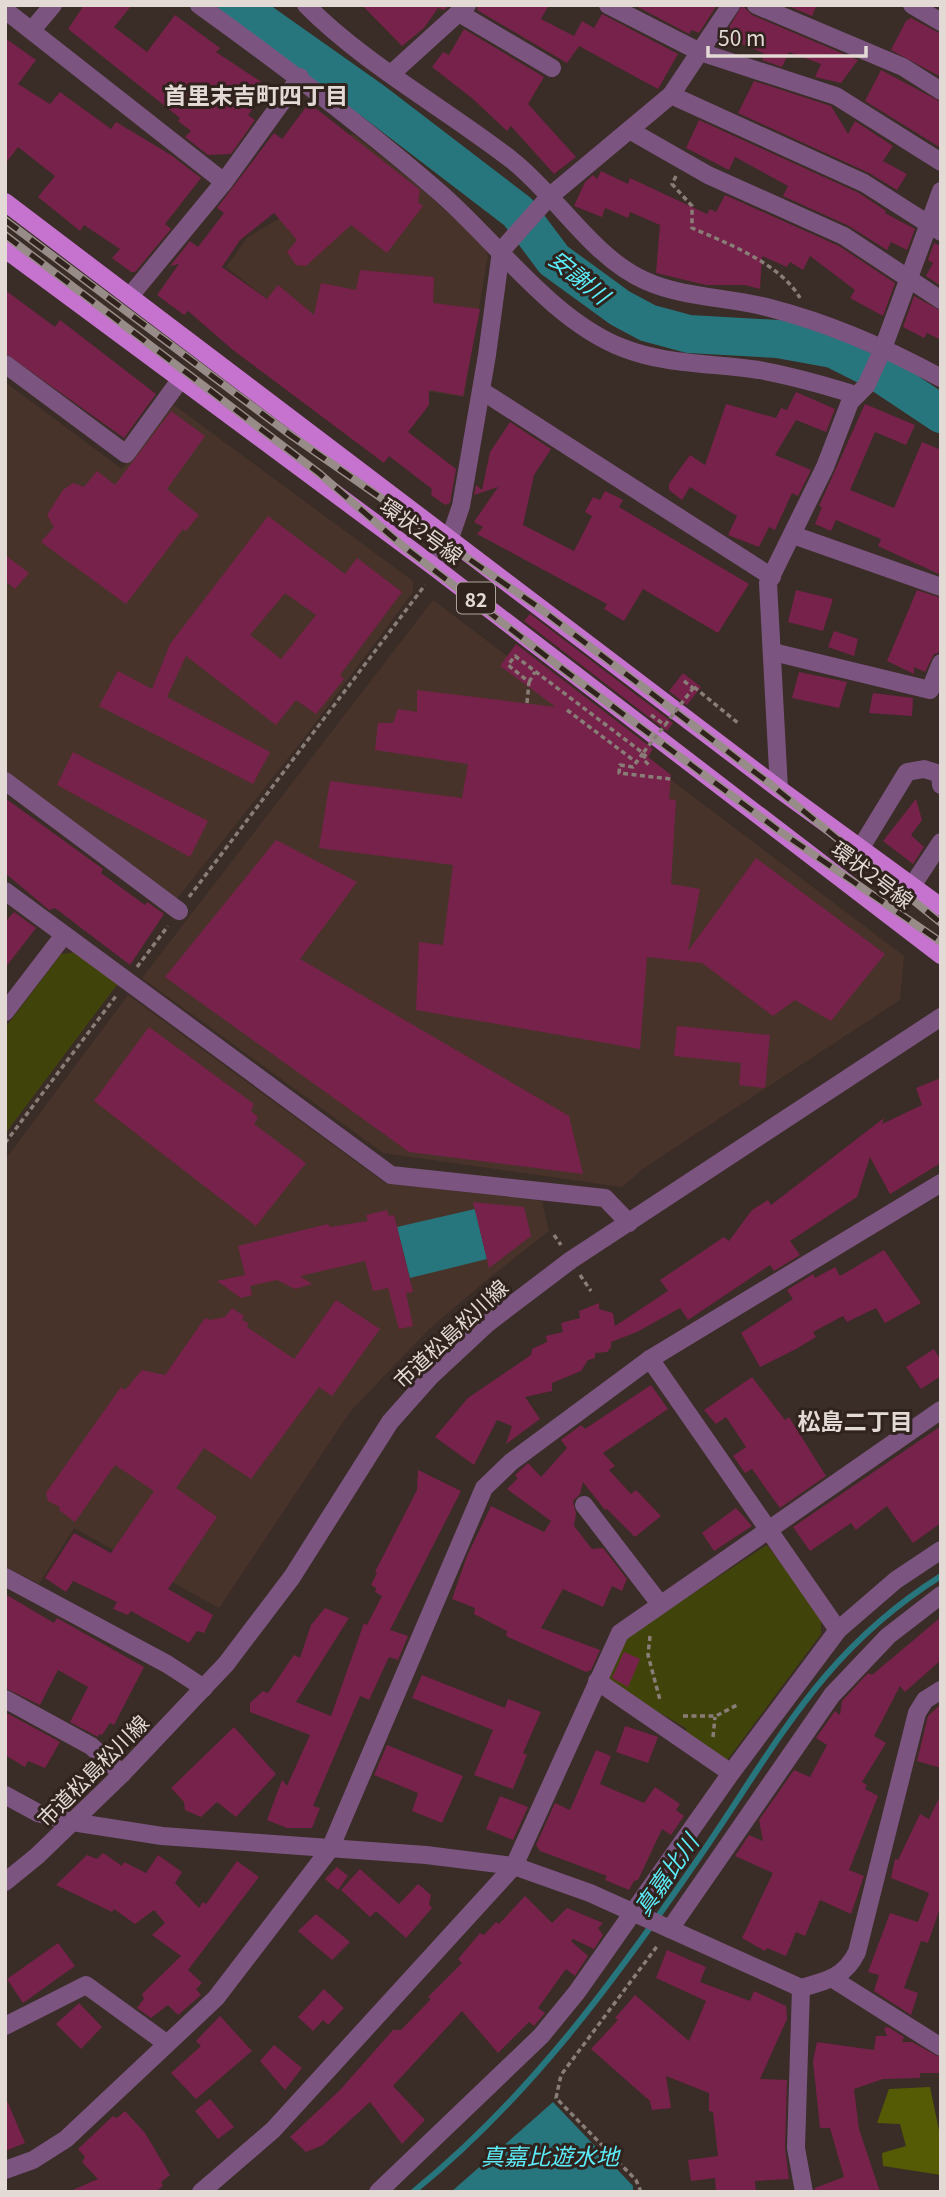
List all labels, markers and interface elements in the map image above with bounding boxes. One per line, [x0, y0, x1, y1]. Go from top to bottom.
scale bar [708, 14, 866, 58]
text: 50 m [718, 22, 765, 52]
district label: 首里末吉町四丁目 [164, 77, 348, 111]
water label: 安謝川 [542, 241, 620, 313]
street label: 環状2号線 [374, 490, 470, 570]
road number: 82 [457, 582, 495, 614]
street label: 環状2号線 [826, 833, 920, 915]
street label: 市道松島松川線 [386, 1272, 514, 1394]
district label: 松島二丁目 [798, 1403, 913, 1437]
street label: 市道松島松川線 [29, 1707, 155, 1833]
water label: 真嘉比川 [625, 1824, 707, 1921]
water label: 真嘉比遊水地 [481, 2138, 621, 2172]

